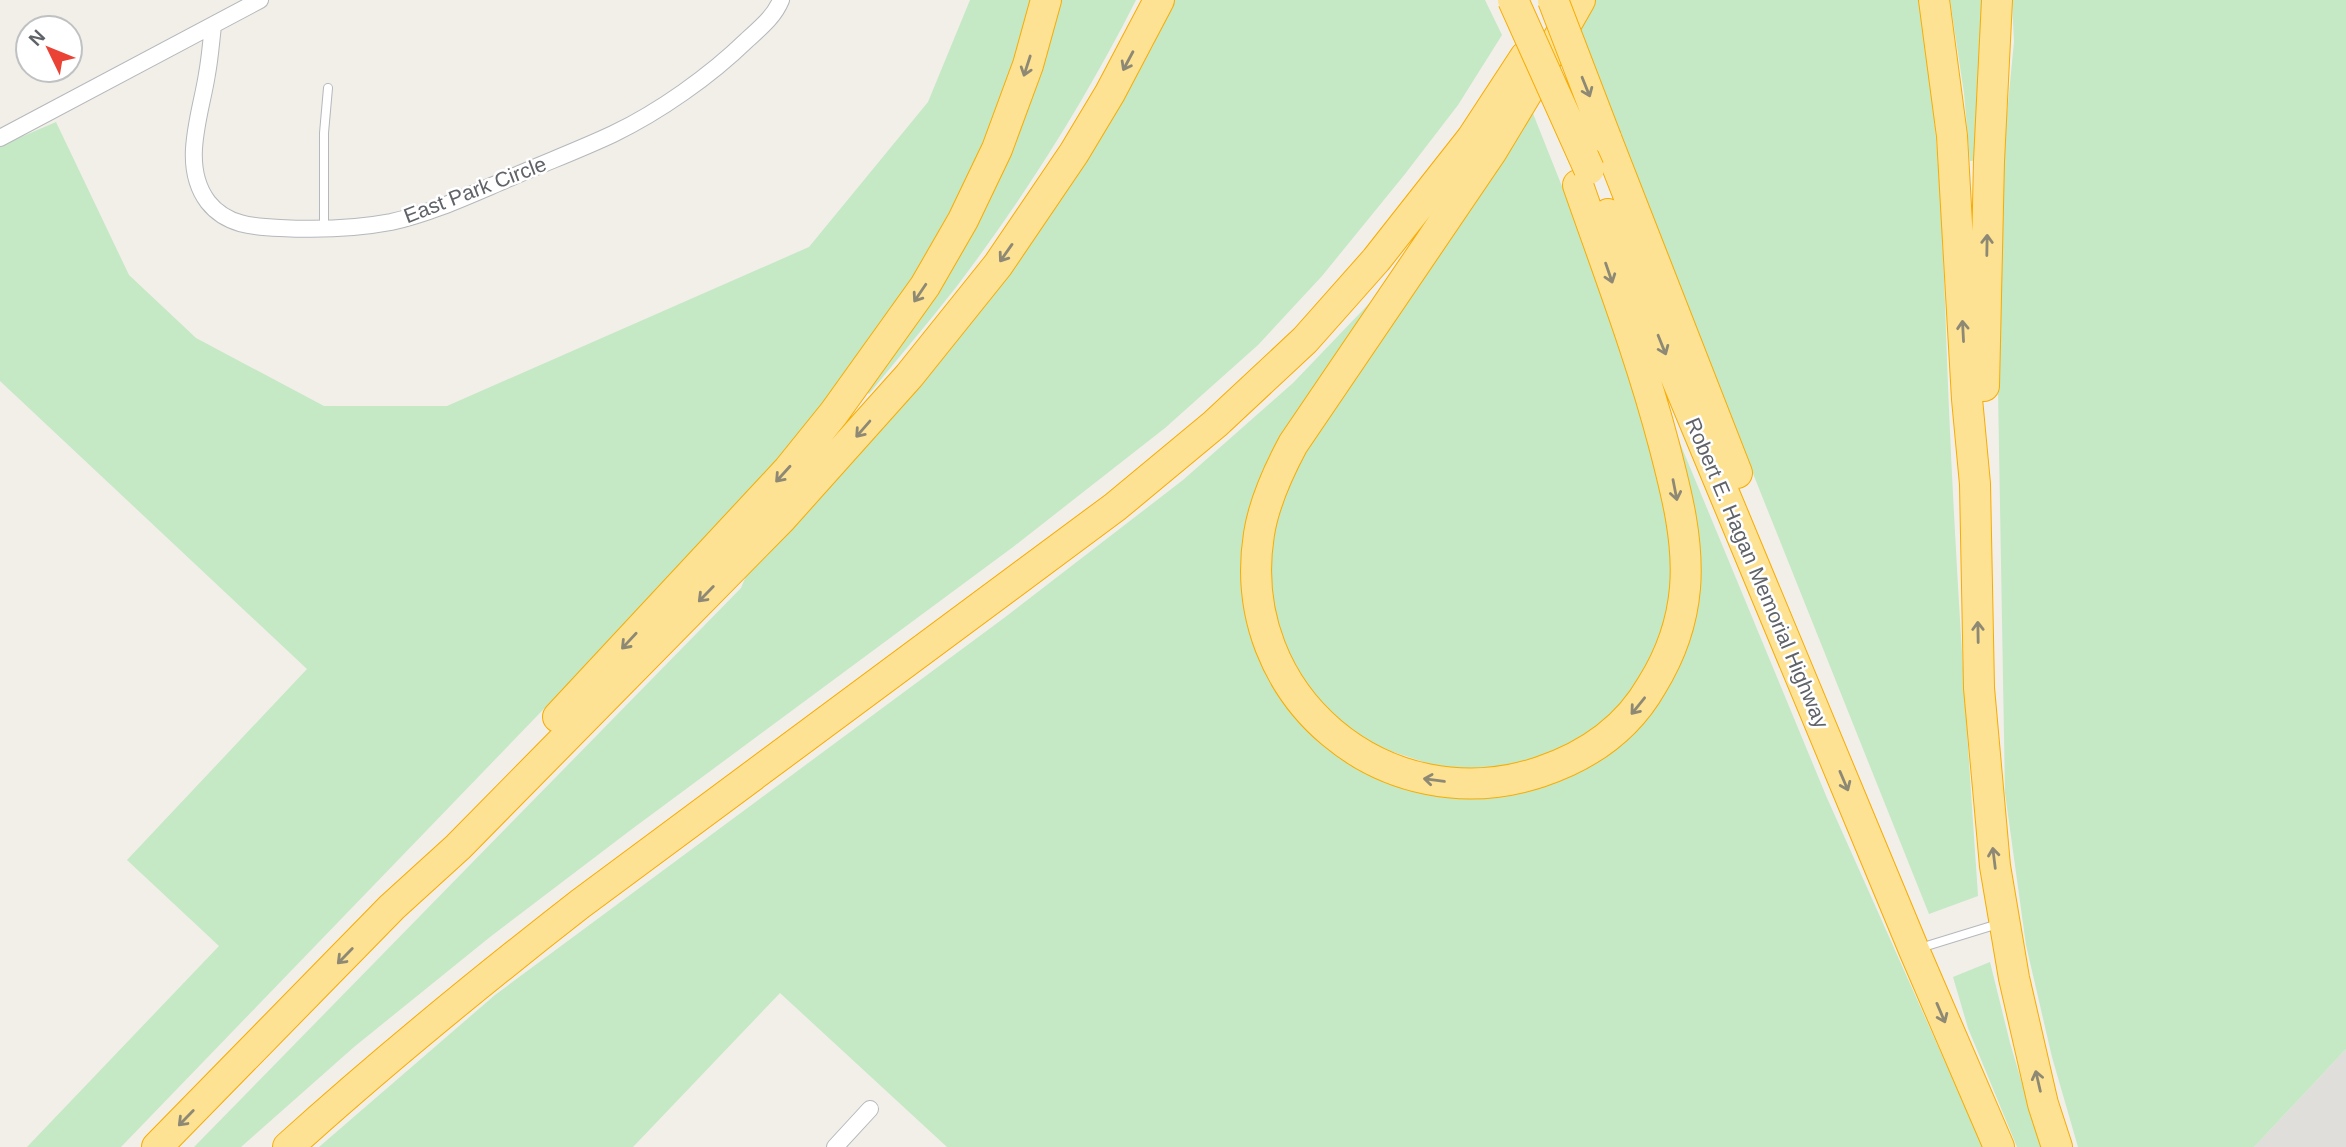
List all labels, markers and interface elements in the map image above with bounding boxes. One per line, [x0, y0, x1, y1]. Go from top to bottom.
north arrow [14, 14, 84, 84]
text: N [25, 26, 49, 50]
one-way arrow [1120, 50, 1134, 70]
one-way arrow [1020, 54, 1032, 76]
one-way arrow [1580, 75, 1593, 97]
street label: East Park Circle [400, 152, 549, 227]
one-way arrow [1981, 234, 1994, 257]
one-way arrow [999, 243, 1013, 262]
one-way arrow [1603, 262, 1616, 284]
one-way arrow [913, 283, 927, 302]
one-way arrow [1957, 320, 1970, 343]
one-way arrow [1657, 333, 1670, 355]
street label: Robert E. Hagan Memorial Highway [1681, 414, 1834, 732]
one-way arrow [855, 420, 871, 438]
one-way arrow [776, 465, 792, 483]
one-way arrow [1669, 478, 1682, 501]
one-way arrow [698, 586, 715, 603]
one-way arrow [1971, 620, 1985, 643]
one-way arrow [620, 632, 637, 649]
one-way arrow [1630, 697, 1645, 715]
one-way arrow [1838, 770, 1851, 792]
one-way arrow [1423, 773, 1446, 786]
one-way arrow [1988, 848, 2001, 870]
one-way arrow [336, 947, 353, 964]
one-way arrow [1935, 1001, 1948, 1023]
one-way arrow [2031, 1070, 2044, 1093]
one-way arrow [177, 1109, 194, 1126]

